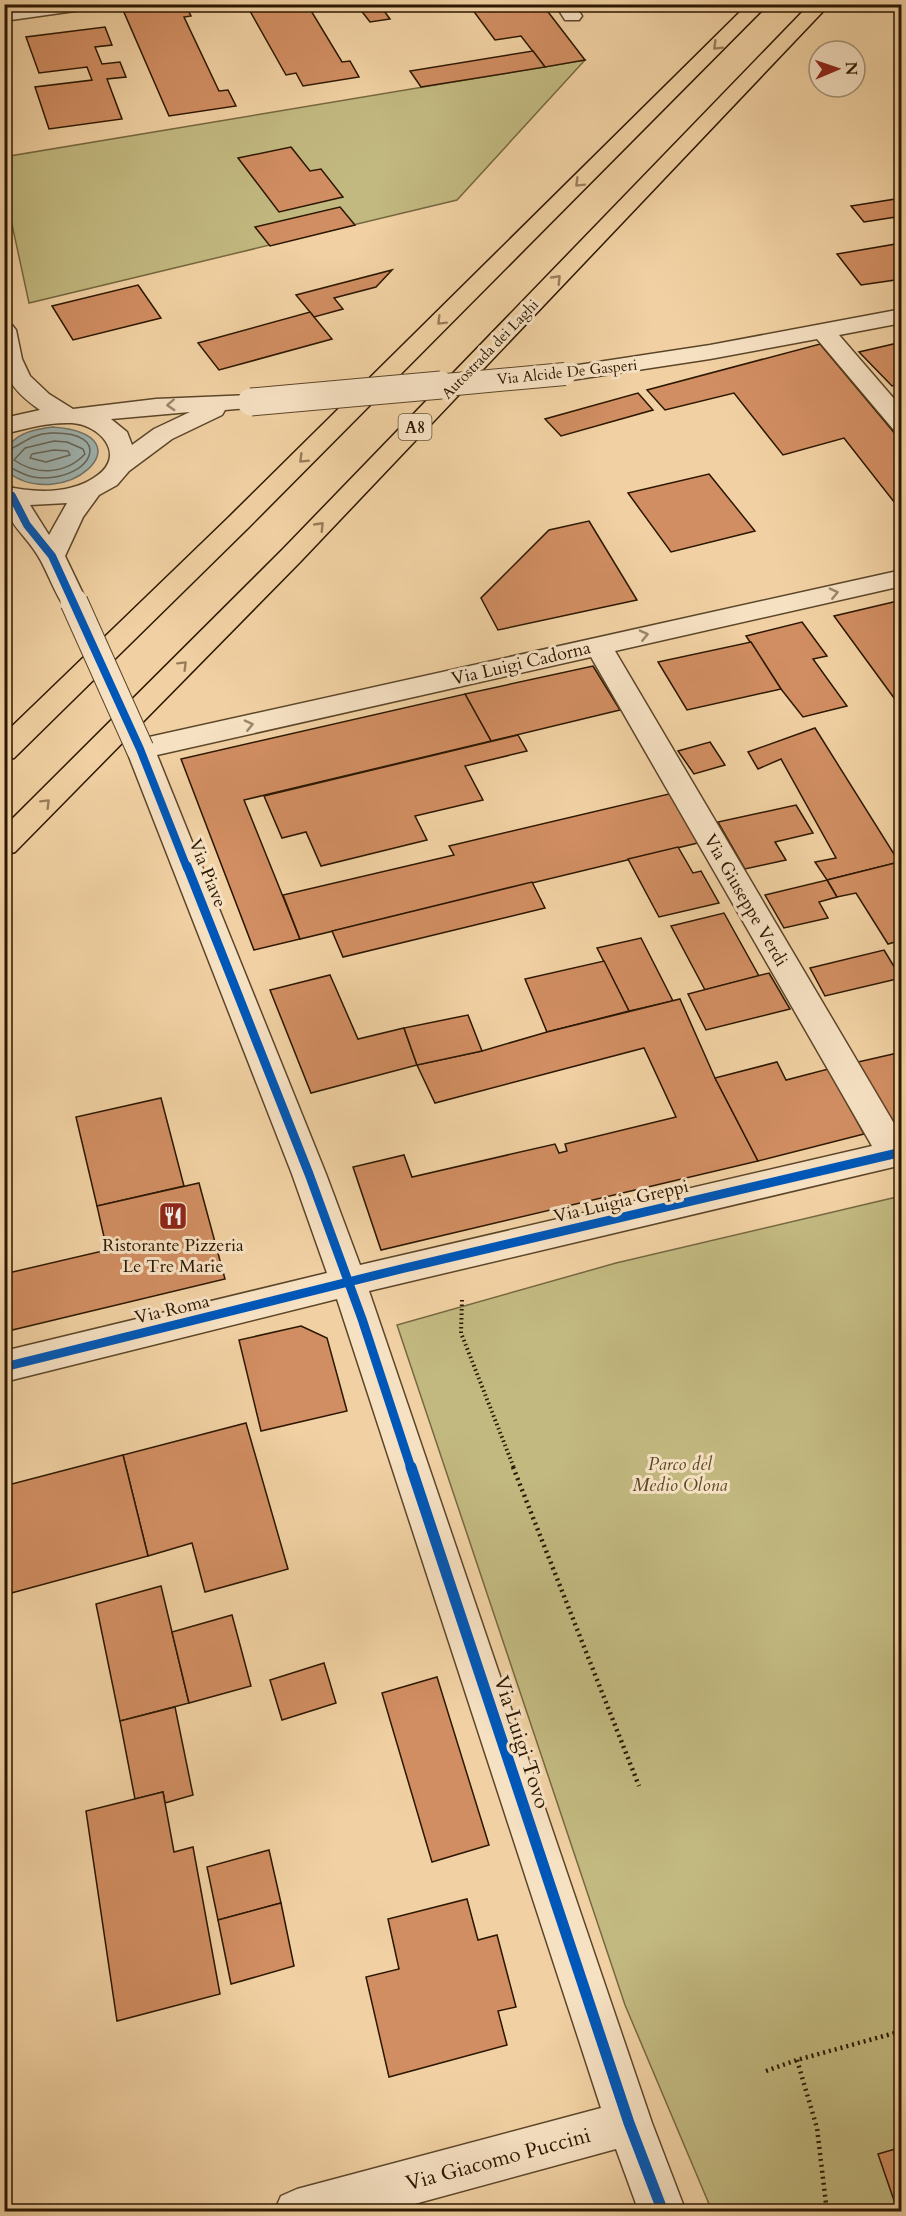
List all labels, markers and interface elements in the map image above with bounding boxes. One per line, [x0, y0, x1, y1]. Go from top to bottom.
one-way arrow [714, 38, 725, 49]
north arrow [807, 39, 867, 99]
text: N [840, 61, 862, 76]
one-way arrow [575, 177, 586, 187]
one-way arrow [550, 276, 561, 286]
street label: Autostrada dei Laghi [437, 295, 543, 403]
one-way arrow [437, 314, 447, 325]
street label: Via Alcide De Gasperi [496, 355, 638, 389]
one-way arrow [166, 399, 175, 412]
road number: A8 [398, 414, 432, 440]
one-way arrow [299, 451, 310, 462]
one-way arrow [313, 522, 324, 533]
one-way arrow [829, 587, 839, 600]
one-way arrow [638, 630, 648, 643]
street label: Via Luigi Cadorna [449, 635, 593, 692]
one-way arrow [176, 661, 187, 671]
one-way arrow [243, 719, 253, 732]
one-way arrow [38, 800, 49, 811]
street label: Via Giuseppe Verdi [697, 829, 794, 971]
street label: Via Piave [183, 835, 233, 911]
street label: Via Luigia Greppi [551, 1174, 691, 1229]
restaurant icon: Ristorante Pizzeria Le Tre Marie [157, 1200, 189, 1232]
place label: Ristorante Pizzeria Le Tre Marie [102, 1233, 244, 1279]
street label: Via Roma [132, 1289, 212, 1330]
park label: Parco del Medio Olona [633, 1452, 727, 1498]
street label: Via Luigi Tovo [486, 1672, 557, 1812]
street label: Via Giacomo Puccini [403, 2121, 594, 2198]

